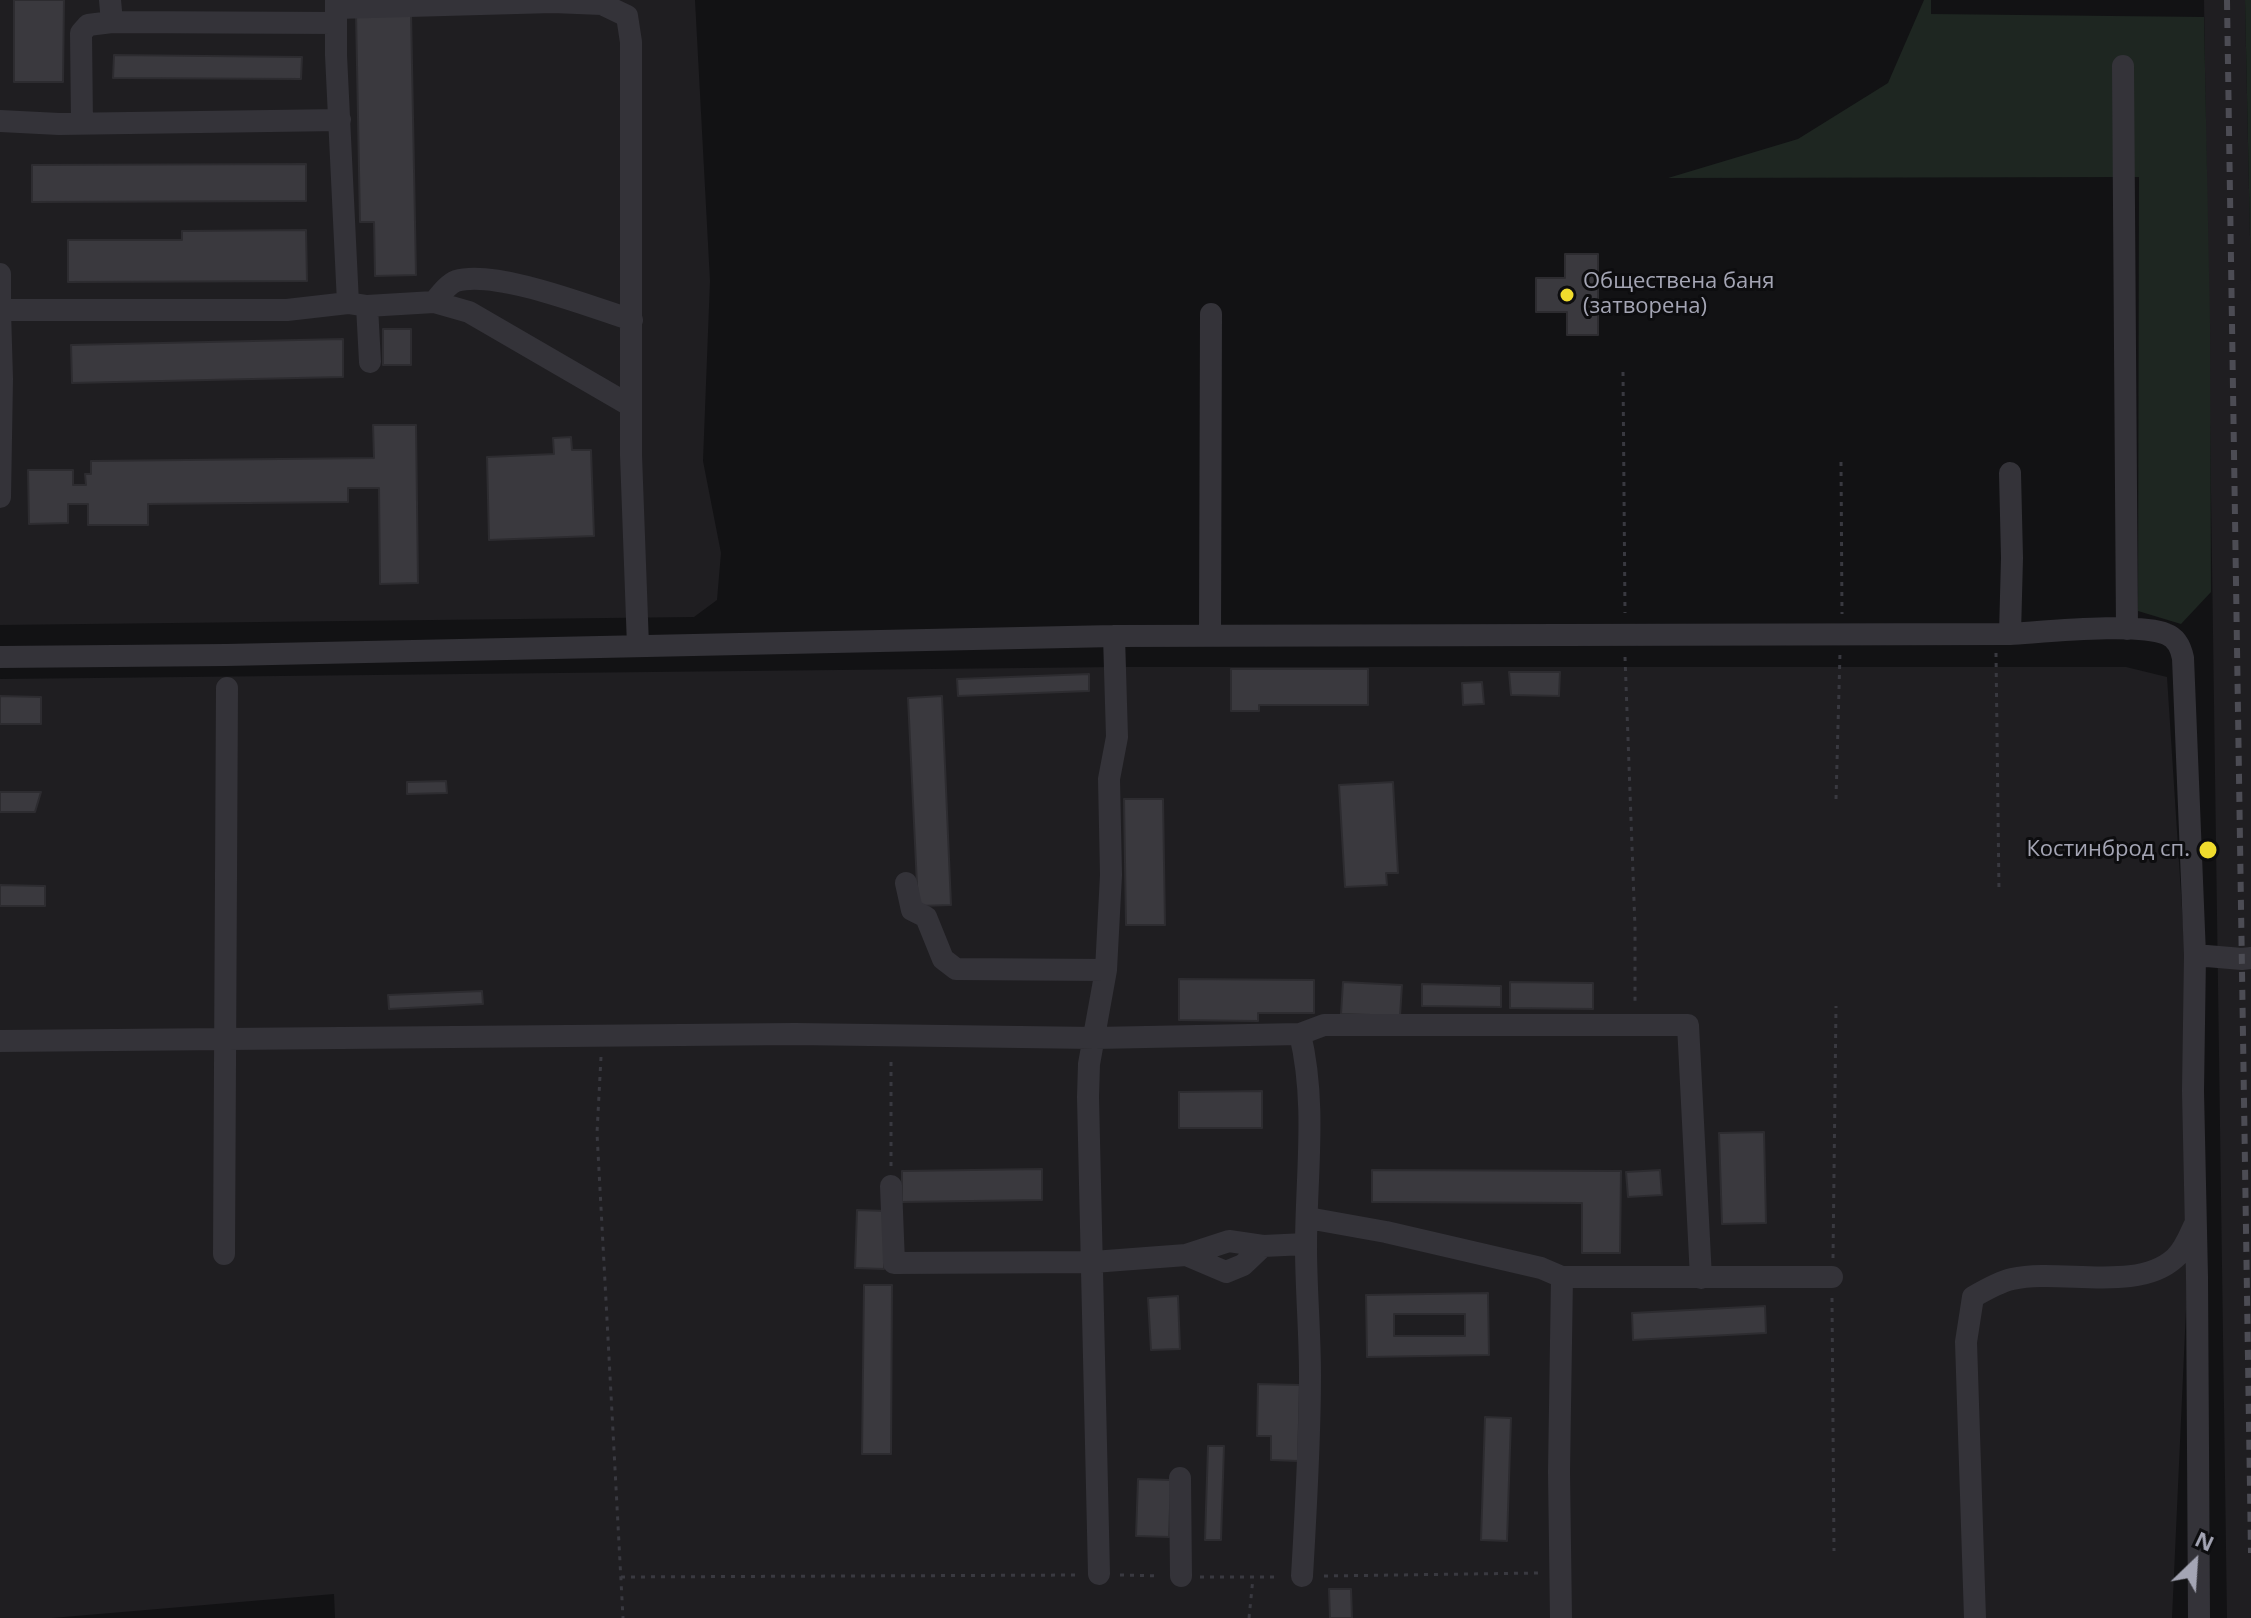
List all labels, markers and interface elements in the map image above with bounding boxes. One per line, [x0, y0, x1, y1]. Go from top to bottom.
place label: Обществена баня (затворена) [1583, 269, 1774, 320]
marker: Обществена баня (затворена) [1558, 286, 1576, 304]
place label: Костинброд сп. [2026, 837, 2190, 863]
marker: Костинброд сп. [2197, 839, 2219, 861]
north arrow [2155, 1522, 2235, 1602]
text: N [2191, 1523, 2220, 1558]

